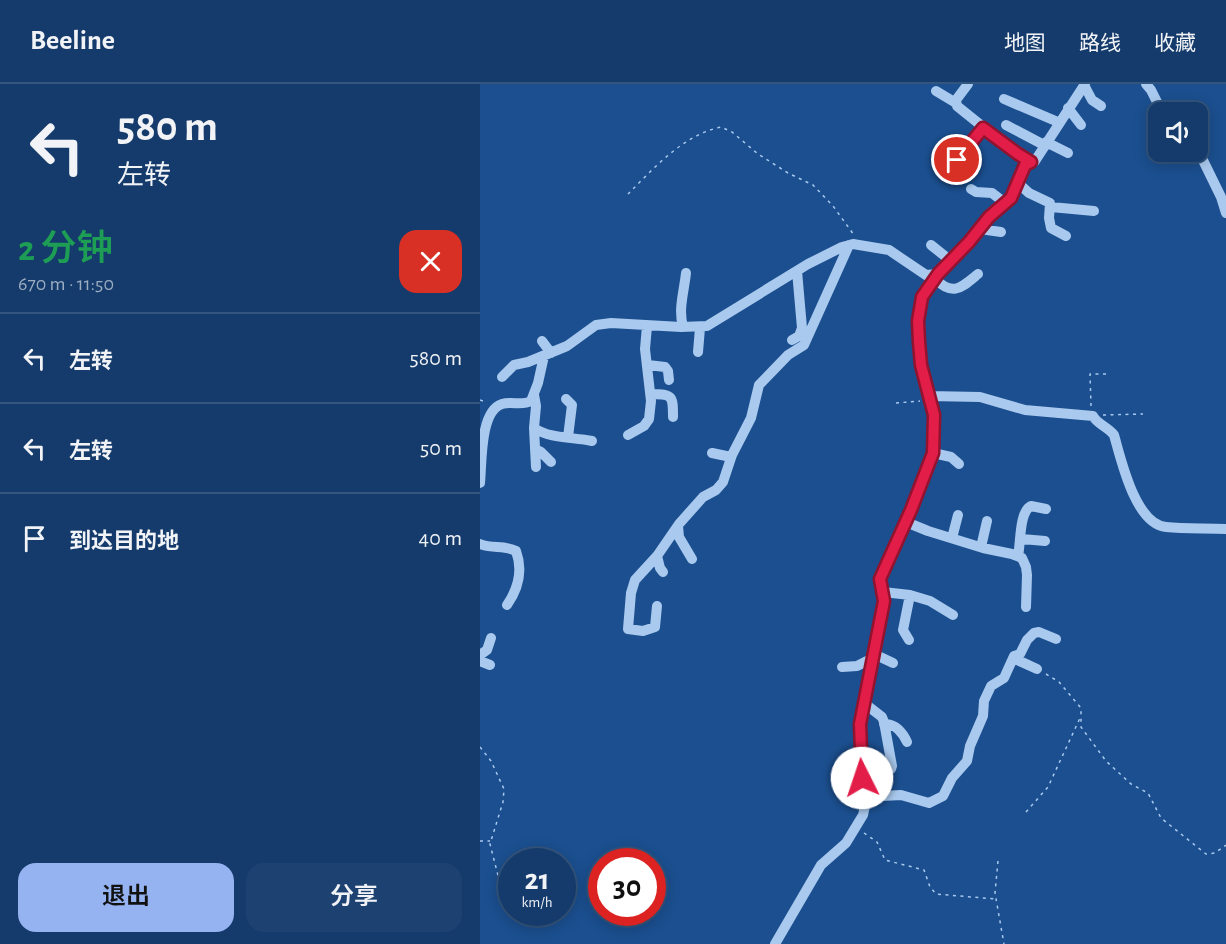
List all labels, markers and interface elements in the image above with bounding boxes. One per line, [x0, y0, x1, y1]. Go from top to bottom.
text: Beeline [30, 27, 115, 55]
text: 地图 [1004, 33, 1046, 54]
text: 路线 [1079, 33, 1121, 54]
text: 收藏 [1154, 33, 1196, 54]
map controls [1148, 102, 1208, 162]
button: sound [1148, 102, 1208, 162]
text: 580 m [117, 106, 218, 148]
icon: left [18, 108, 96, 186]
pin [931, 134, 982, 185]
icon: arrive [940, 143, 973, 176]
text: 左转 [117, 162, 171, 189]
button: close [399, 230, 462, 293]
text: 2 分钟 [18, 231, 112, 267]
text: 670 m · 11:50 [18, 274, 114, 294]
icon: left [18, 342, 51, 375]
text: 580 m [410, 347, 462, 369]
text: 左转 [69, 350, 113, 372]
icon: left [18, 432, 51, 465]
text: 50 m [420, 437, 462, 459]
text: 左转 [69, 440, 113, 462]
icon: arrive [18, 522, 51, 555]
text: 40 m [419, 527, 462, 549]
text: 到达目的地 [69, 530, 179, 552]
position arrow [830, 746, 894, 810]
speed limit sign: 30 [588, 848, 666, 926]
button: 退出 [18, 863, 234, 932]
button: 分享 [246, 863, 462, 932]
text: 21 [525, 865, 549, 895]
text: km/h [522, 895, 552, 910]

